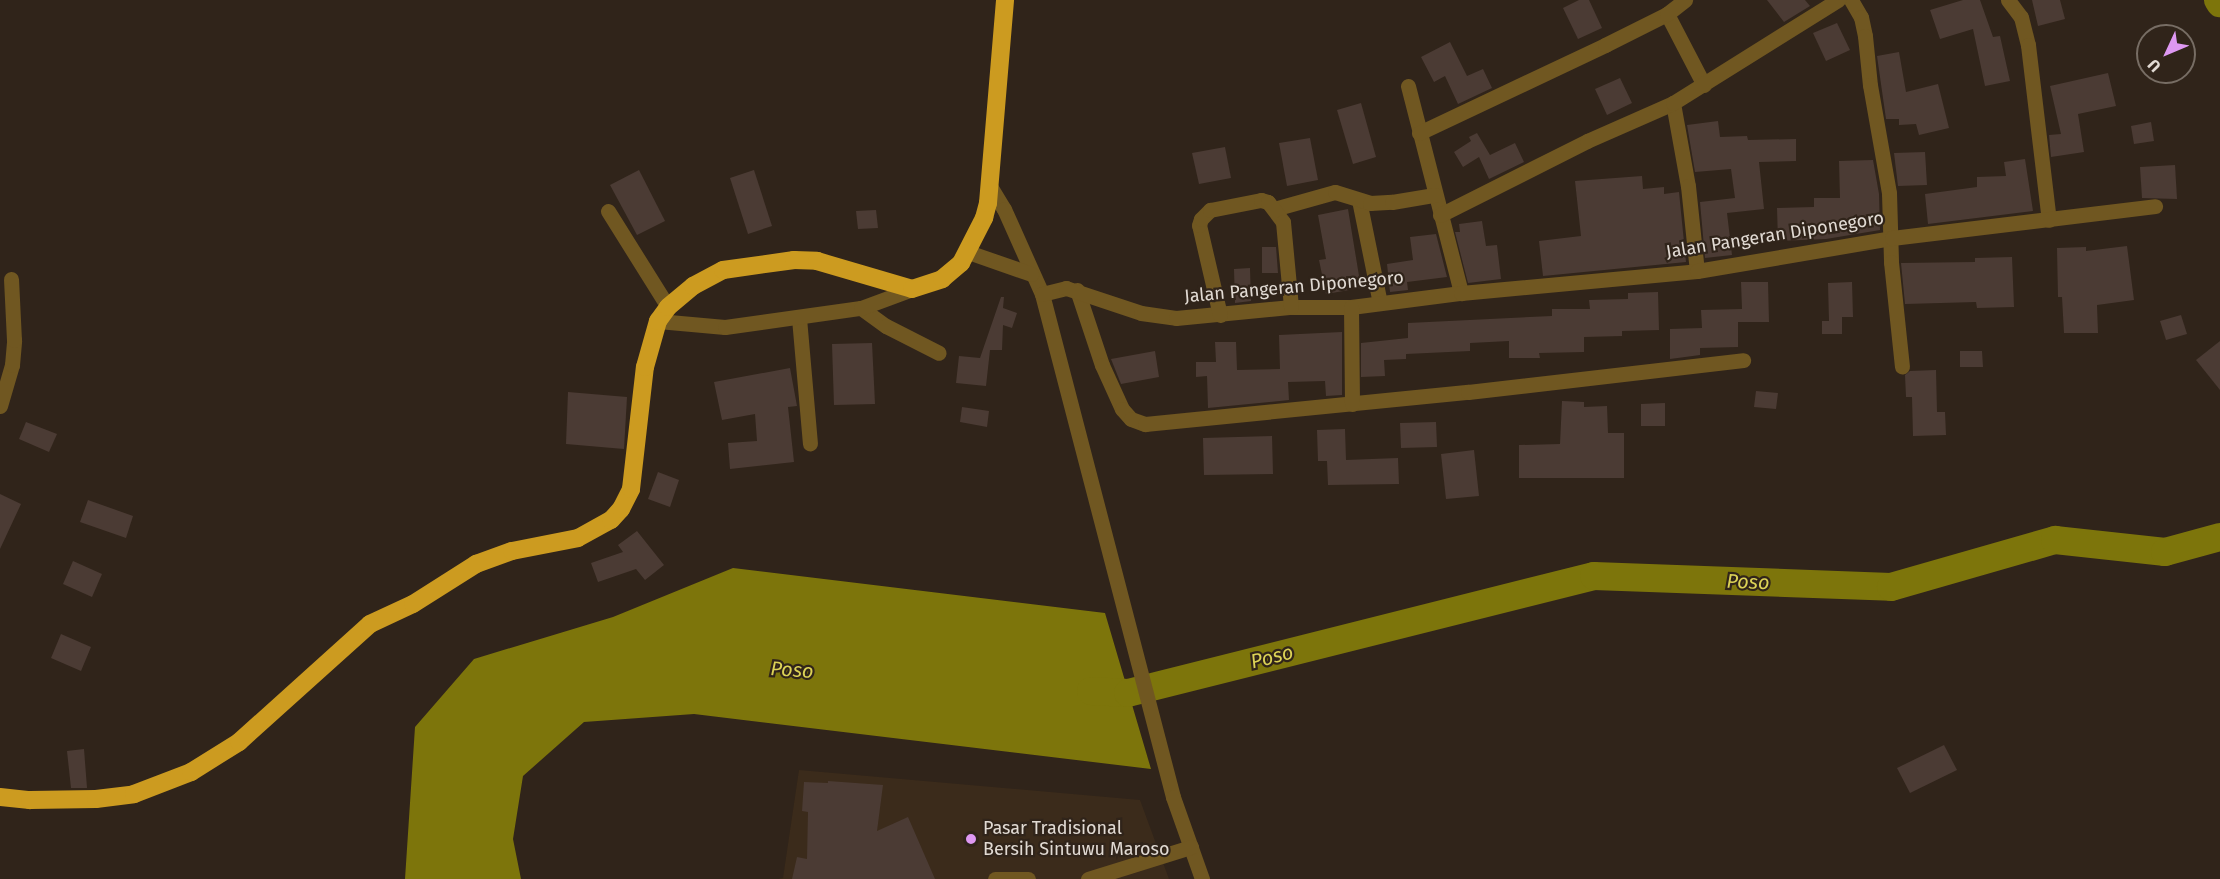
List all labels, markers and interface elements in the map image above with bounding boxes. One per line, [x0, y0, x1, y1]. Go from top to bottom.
north arrow [2136, 24, 2196, 84]
text: U [2144, 55, 2165, 76]
street label: Jalan Pangeran Diponegoro [1665, 207, 1885, 263]
street label: Jalan Pangeran Diponegoro [1183, 267, 1405, 307]
water label: Poso [1726, 569, 1770, 595]
water label: Poso [1248, 640, 1296, 674]
water label: Poso [770, 657, 814, 683]
place label: Pasar Tradisional Bersih Sintuwu Maroso [983, 818, 1169, 860]
marker: Pasar Tradisional Bersih Sintuwu Maroso [964, 832, 978, 846]

